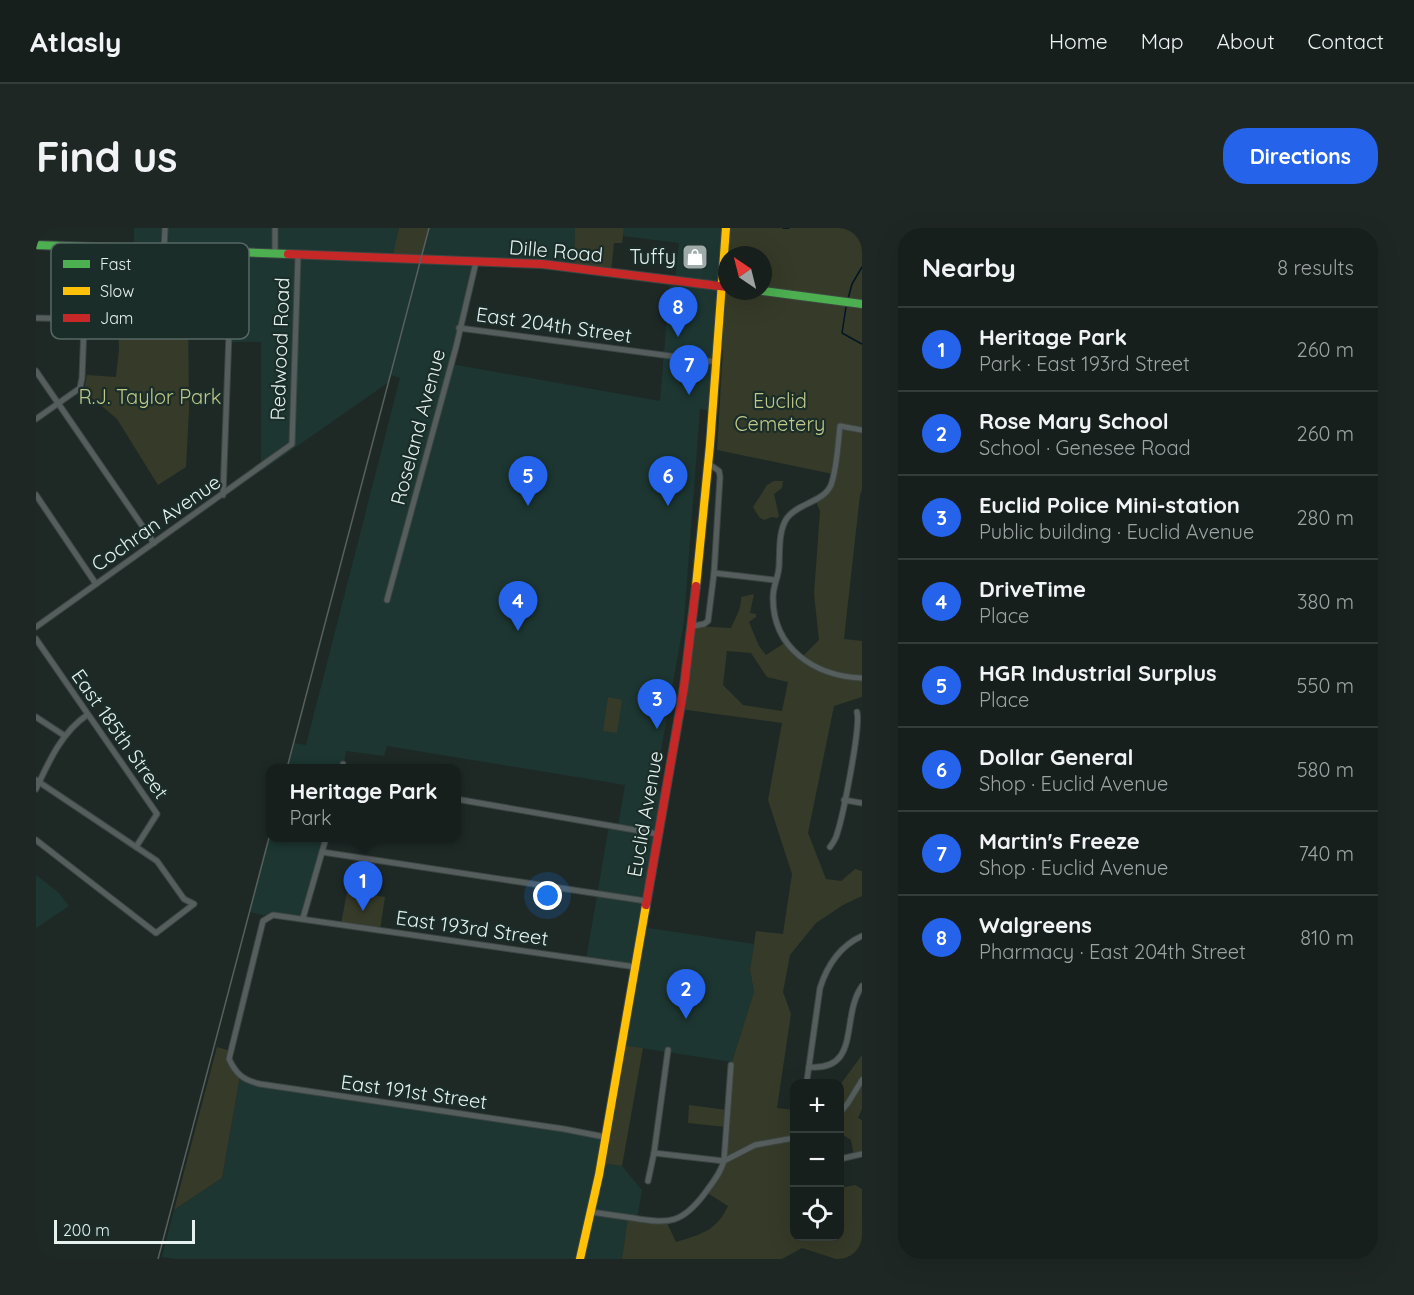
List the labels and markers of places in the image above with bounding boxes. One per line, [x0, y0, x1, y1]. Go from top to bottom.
shop icon: Tuffy [680, 242, 710, 272]
place label: Tuffy [629, 244, 676, 269]
pin: 8 [658, 288, 698, 337]
pin: 7 [670, 346, 708, 395]
pin: 5 [508, 456, 548, 506]
pin: 6 [648, 456, 688, 506]
pin: 4 [498, 582, 538, 631]
pin: 3 [638, 680, 676, 729]
pin: 1 [344, 862, 382, 911]
pin: 2 [666, 970, 706, 1019]

